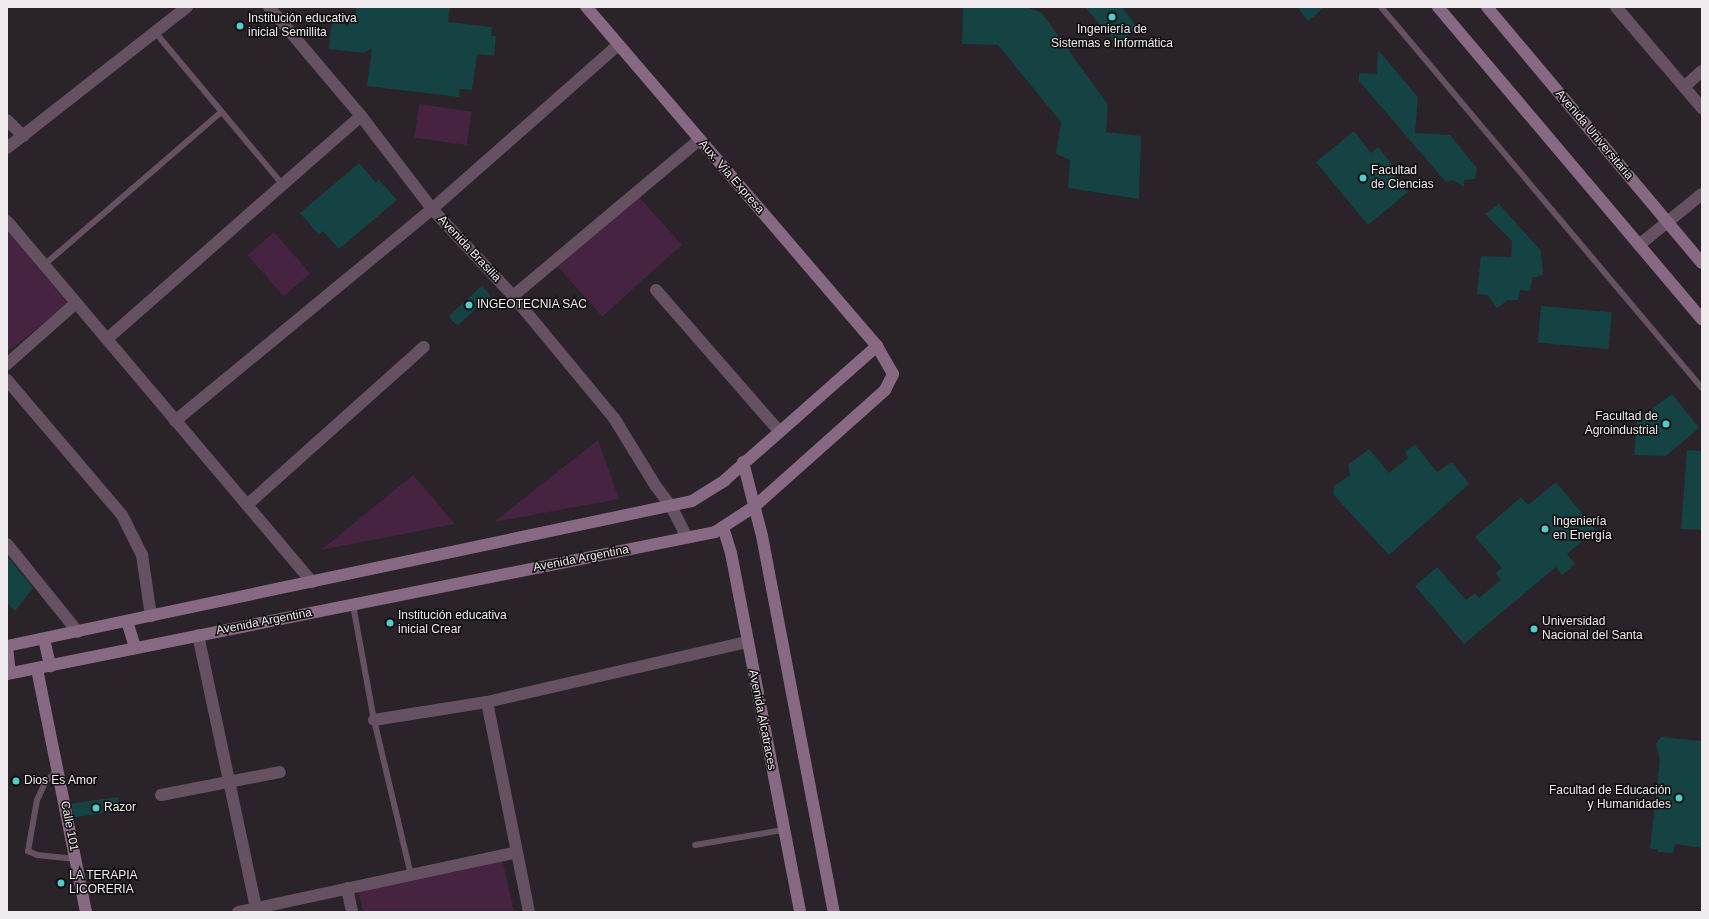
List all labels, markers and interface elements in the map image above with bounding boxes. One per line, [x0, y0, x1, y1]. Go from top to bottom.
place label: Institución educativa inicial Semillita [248, 12, 357, 40]
marker: Ingeniería de Sistemas e Informática [1107, 12, 1117, 22]
marker: Institución educativa inicial Semillita [235, 21, 245, 31]
place label: Ingeniería de Sistemas e Informática [1051, 23, 1173, 51]
street label: Avenida Universitaria [1552, 87, 1636, 183]
street label: Aux. Vía Expresa [695, 137, 767, 217]
place label: Facultad de Ciencias [1371, 164, 1434, 192]
marker: Facultad de Ciencias [1358, 173, 1368, 183]
street label: Avenida Brasilia [434, 213, 504, 285]
place label: INGEOTECNIA SAC [477, 298, 588, 312]
marker: INGEOTECNIA SAC [464, 300, 474, 310]
place label: Facultad de Agroindustrial [1585, 410, 1658, 438]
marker: Facultad de Agroindustrial [1661, 419, 1671, 429]
place label: Ingeniería en Energía [1553, 515, 1612, 543]
marker: Ingeniería en Energía [1540, 524, 1550, 534]
street label: Avenida Argentina [532, 543, 630, 575]
street label: Avenida Argentina [215, 606, 313, 638]
place label: Institución educativa inicial Crear [398, 609, 507, 637]
place label: Universidad Nacional del Santa [1542, 615, 1643, 643]
marker: Institución educativa inicial Crear [385, 618, 395, 628]
marker: Universidad Nacional del Santa [1529, 624, 1539, 634]
street label: Avenida Alcatraces [745, 668, 779, 772]
place label: Dios Es Amor [24, 774, 97, 788]
marker: Dios Es Amor [11, 776, 21, 786]
place label: Facultad de Educación y Humanidades [1549, 784, 1671, 812]
marker: Facultad de Educación y Humanidades [1674, 793, 1684, 803]
street label: Calle 101 [57, 800, 81, 852]
place label: Razor [104, 801, 136, 815]
marker: Razor [91, 803, 101, 813]
place label: LA TERAPIA LICORERIA [69, 869, 138, 897]
marker: LA TERAPIA LICORERIA [56, 878, 66, 888]

